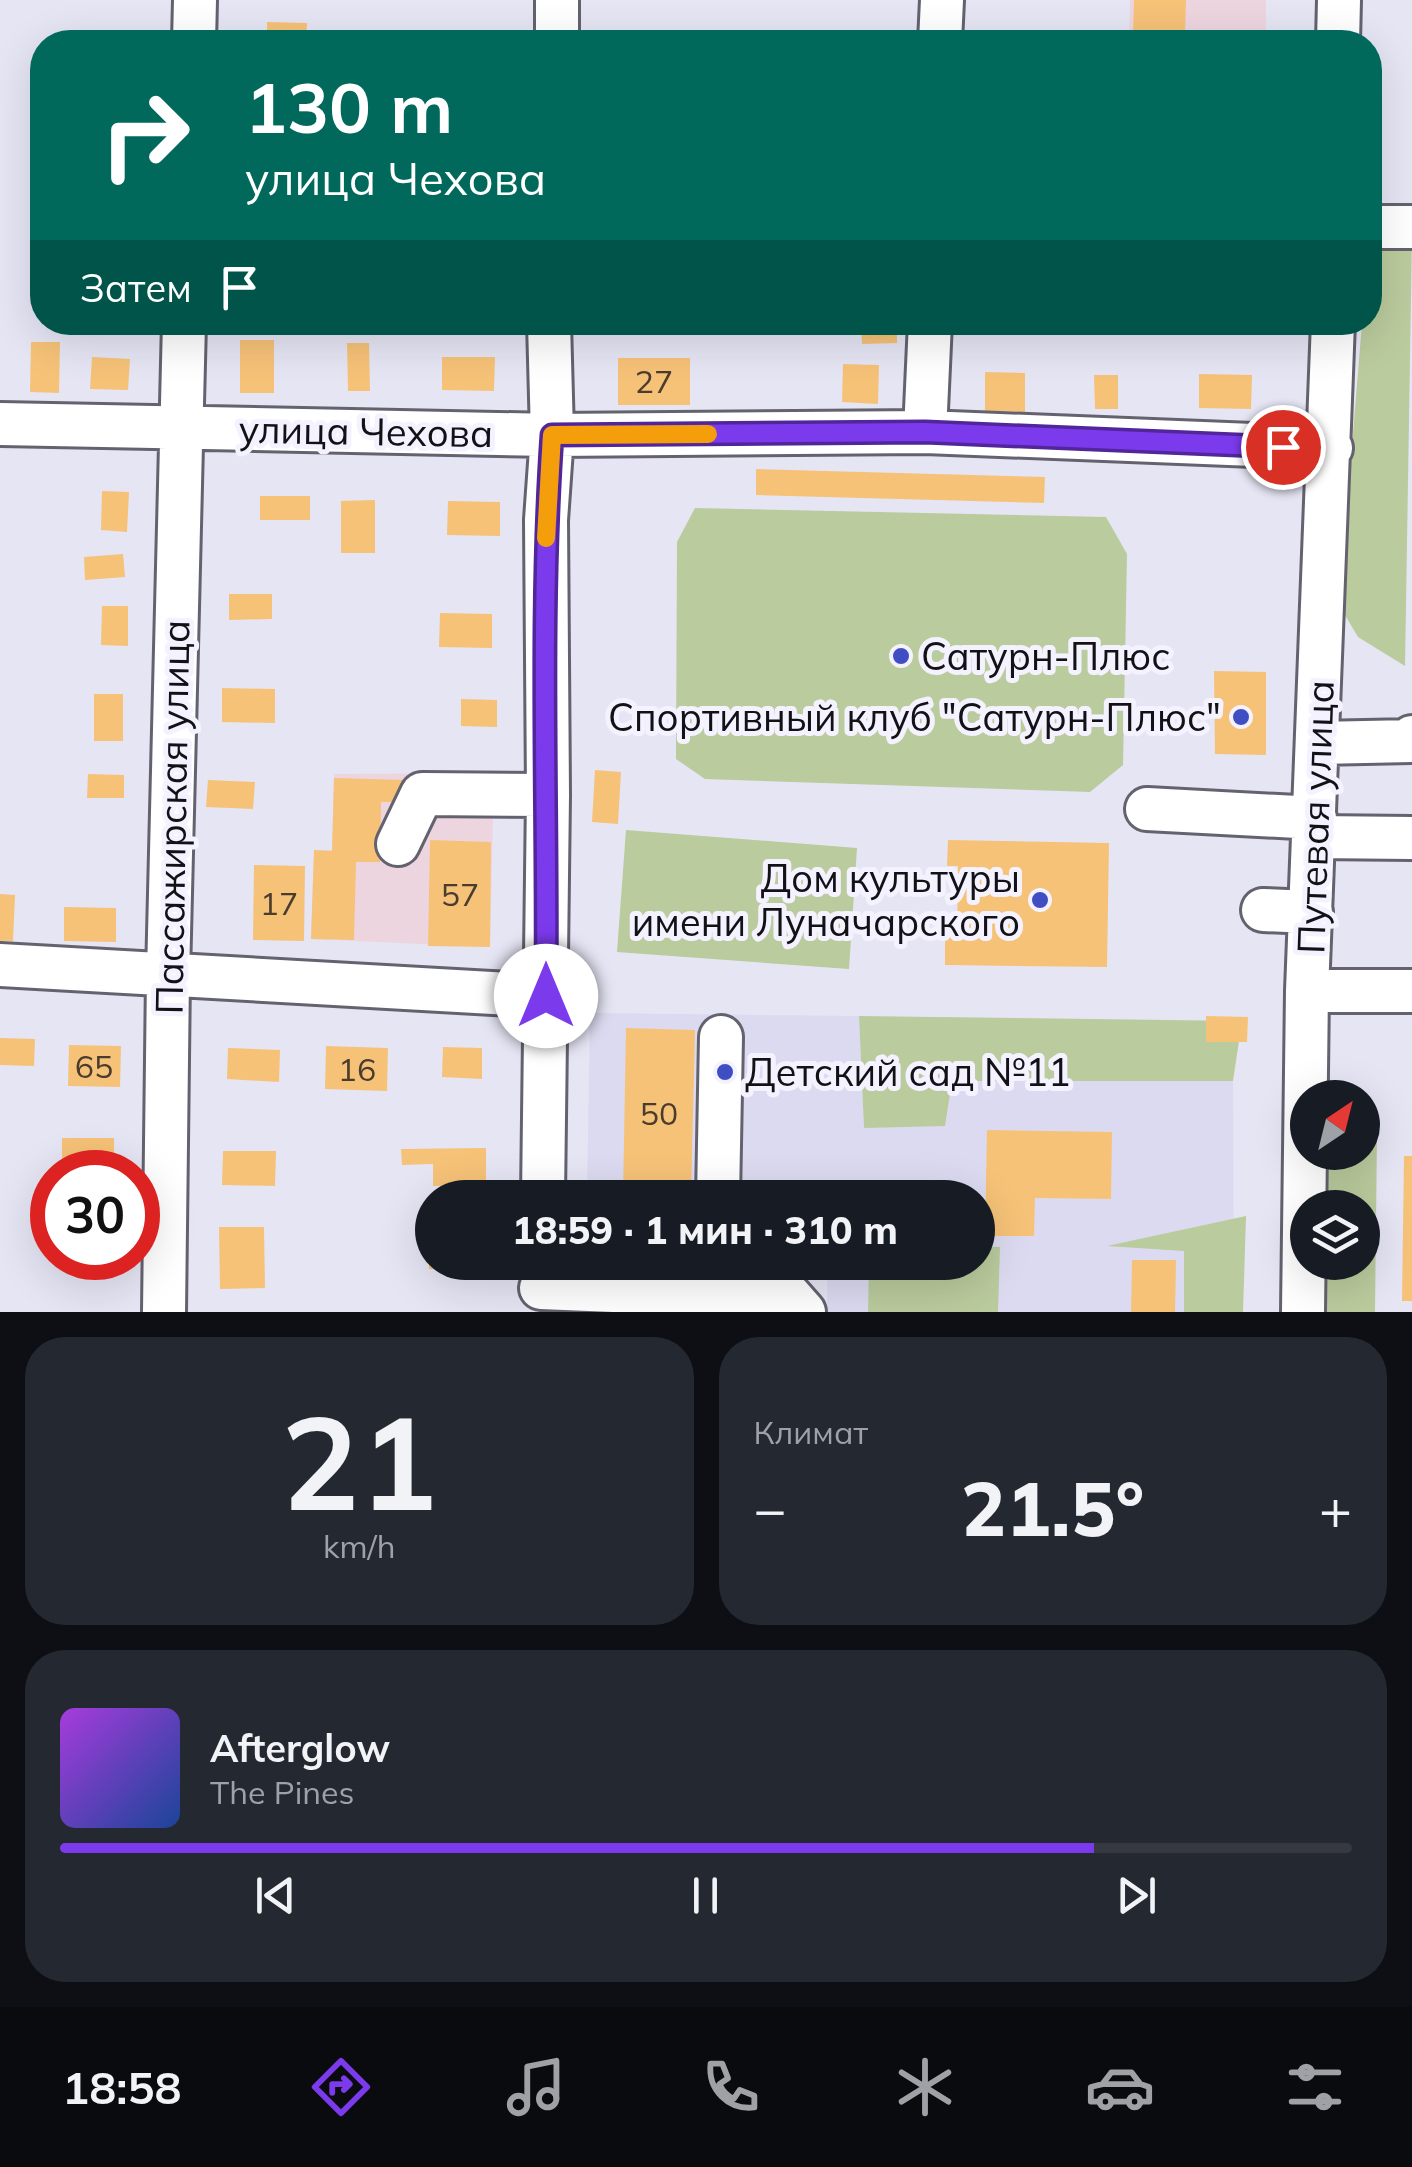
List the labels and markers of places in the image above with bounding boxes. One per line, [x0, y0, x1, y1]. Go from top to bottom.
pin [1241, 405, 1326, 490]
place label: Сатурн-Плюс [921, 632, 1170, 680]
marker: Сатурн-Плюс [890, 645, 912, 667]
place label: Спортивный клуб "Сатурн-Плюс" [608, 693, 1221, 741]
marker: Спортивный клуб "Сатурн-Плюс" [1230, 706, 1252, 728]
place label: Дом культуры имени Луначарского [632, 854, 1020, 946]
marker: Дом культуры имени Луначарского [1029, 889, 1051, 911]
place label: Детский сад №11 [745, 1048, 1071, 1096]
marker: Детский сад №11 [714, 1061, 736, 1083]

